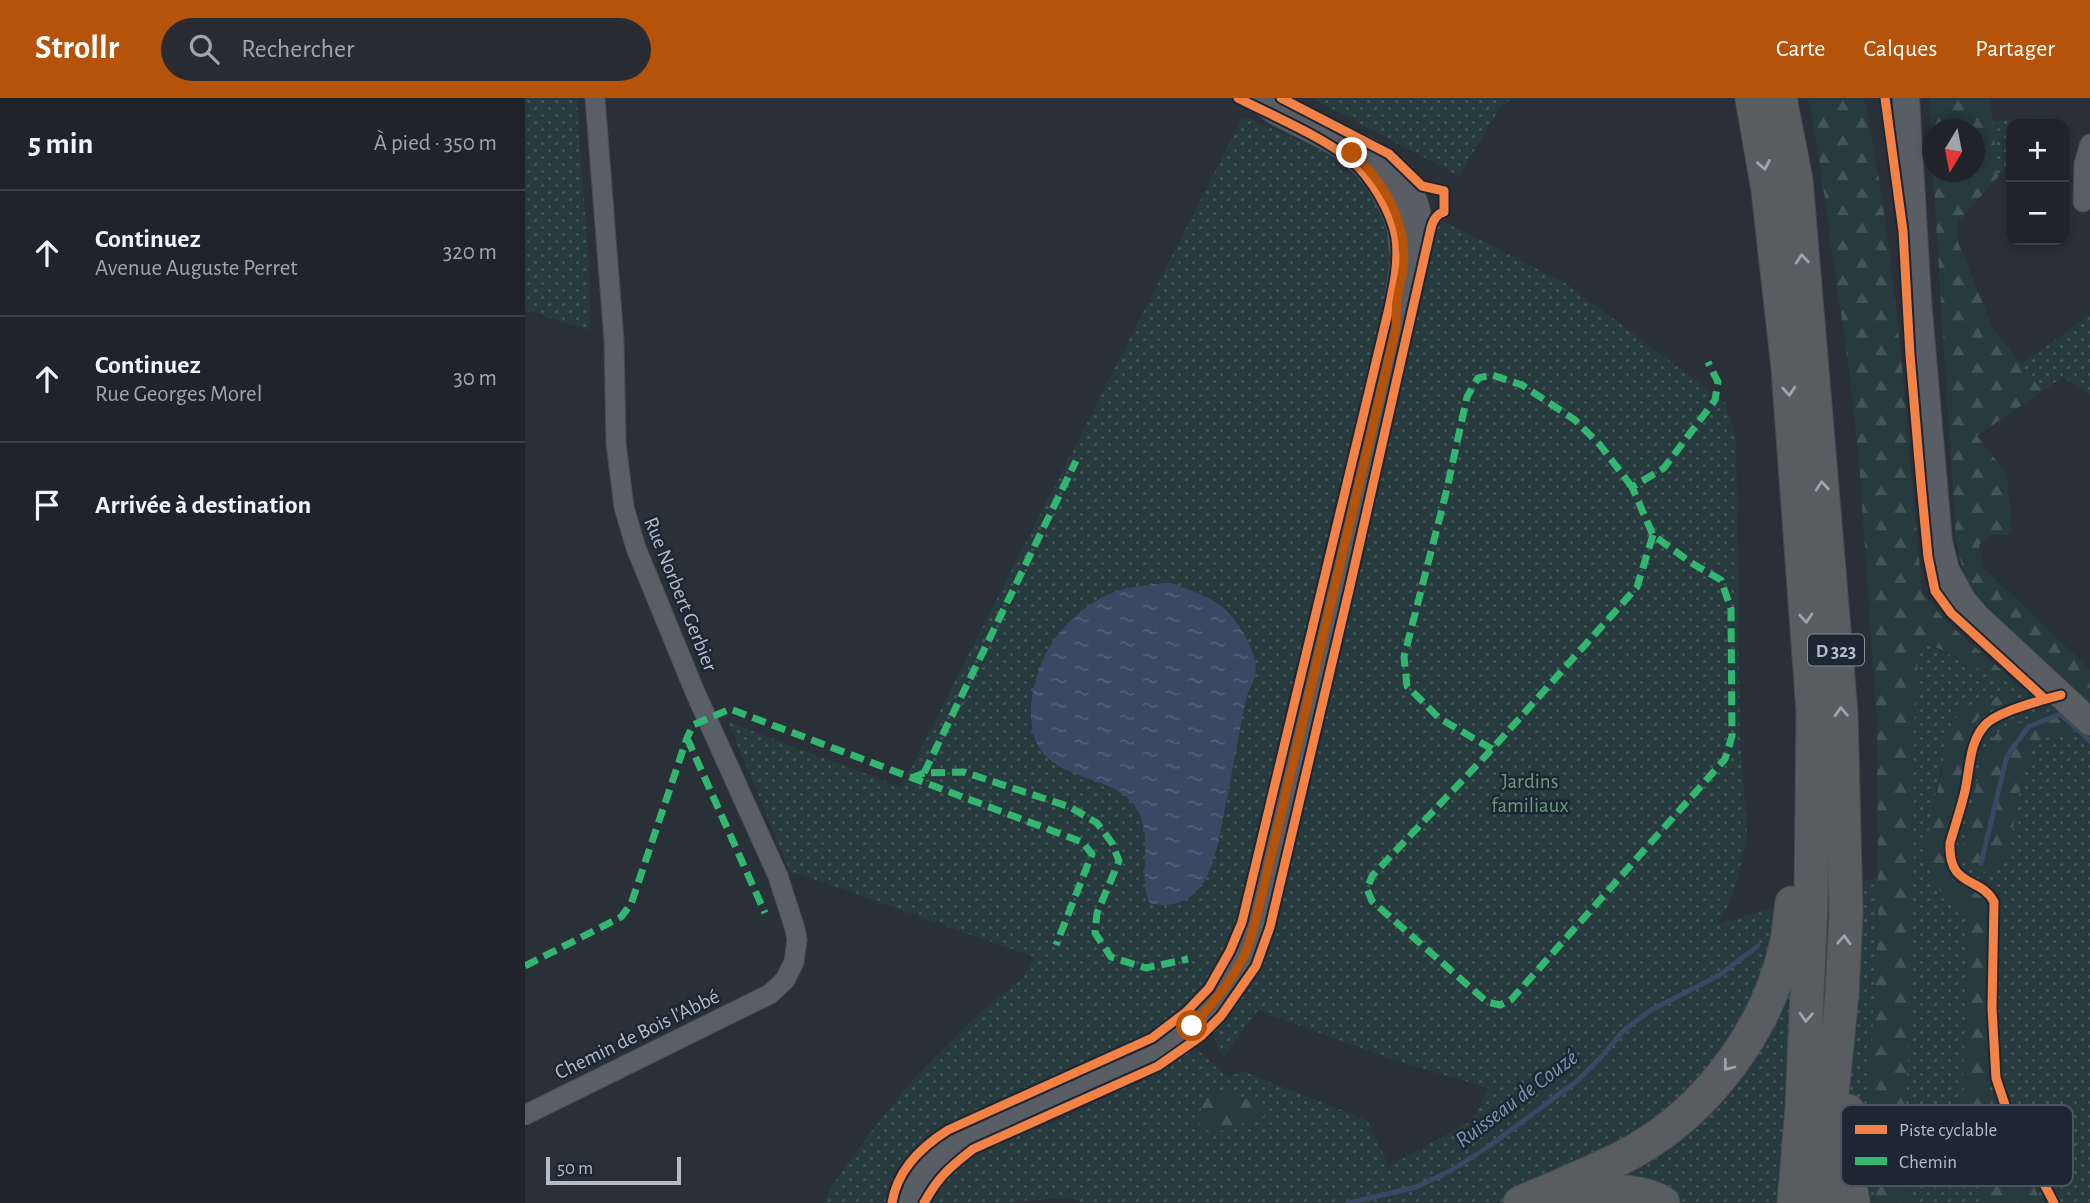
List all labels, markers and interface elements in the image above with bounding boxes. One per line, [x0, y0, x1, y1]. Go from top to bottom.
search box [161, 18, 651, 81]
icon: search [185, 30, 223, 68]
text: Strollr [35, 32, 119, 65]
text: Rechercher [241, 36, 355, 62]
text: Carte [1776, 37, 1825, 61]
text: Calques [1863, 37, 1937, 61]
text: Partager [1975, 37, 2055, 61]
north arrow [1922, 119, 1985, 182]
map controls [2006, 119, 2069, 245]
button: + [2006, 119, 2069, 182]
text: 5 min [28, 129, 93, 159]
text: À pied · 350 m [374, 132, 497, 155]
route end [1336, 137, 1367, 168]
one-way arrow [1756, 159, 1771, 171]
button: − [2006, 182, 2069, 245]
text: Continuez [95, 226, 201, 252]
icon: ahead [28, 234, 66, 272]
text: 320 m [443, 241, 497, 264]
one-way arrow [1795, 253, 1810, 265]
text: Avenue Auguste Perret [95, 257, 298, 280]
text: Continuez [95, 352, 201, 378]
icon: ahead [28, 360, 66, 398]
text: 30 m [453, 367, 497, 390]
text: Rue Georges Morel [95, 383, 262, 406]
one-way arrow [1782, 386, 1797, 397]
one-way arrow [1815, 480, 1830, 491]
icon: arrive [28, 486, 66, 524]
text: Arrivée à destination [95, 492, 311, 518]
street label: Rue Norbert Gerbier [640, 514, 721, 674]
one-way arrow [1798, 613, 1813, 624]
road number: D 323 [1808, 635, 1864, 666]
one-way arrow [1833, 707, 1848, 718]
park label: Jardins familiaux [1491, 771, 1569, 816]
one-way arrow [1837, 934, 1852, 945]
street label: Chemin de Bois l'Abbé [552, 986, 723, 1083]
route start [1176, 1010, 1207, 1041]
one-way arrow [1799, 1012, 1814, 1023]
water label: Ruisseau de Couzé [1451, 1046, 1583, 1153]
one-way arrow [1724, 1059, 1736, 1071]
legend [1841, 1105, 2073, 1186]
text: Piste cyclable [1899, 1121, 1997, 1140]
text: Chemin [1899, 1153, 1957, 1172]
scale bar [546, 1154, 681, 1186]
text: 50 m [557, 1159, 593, 1178]

